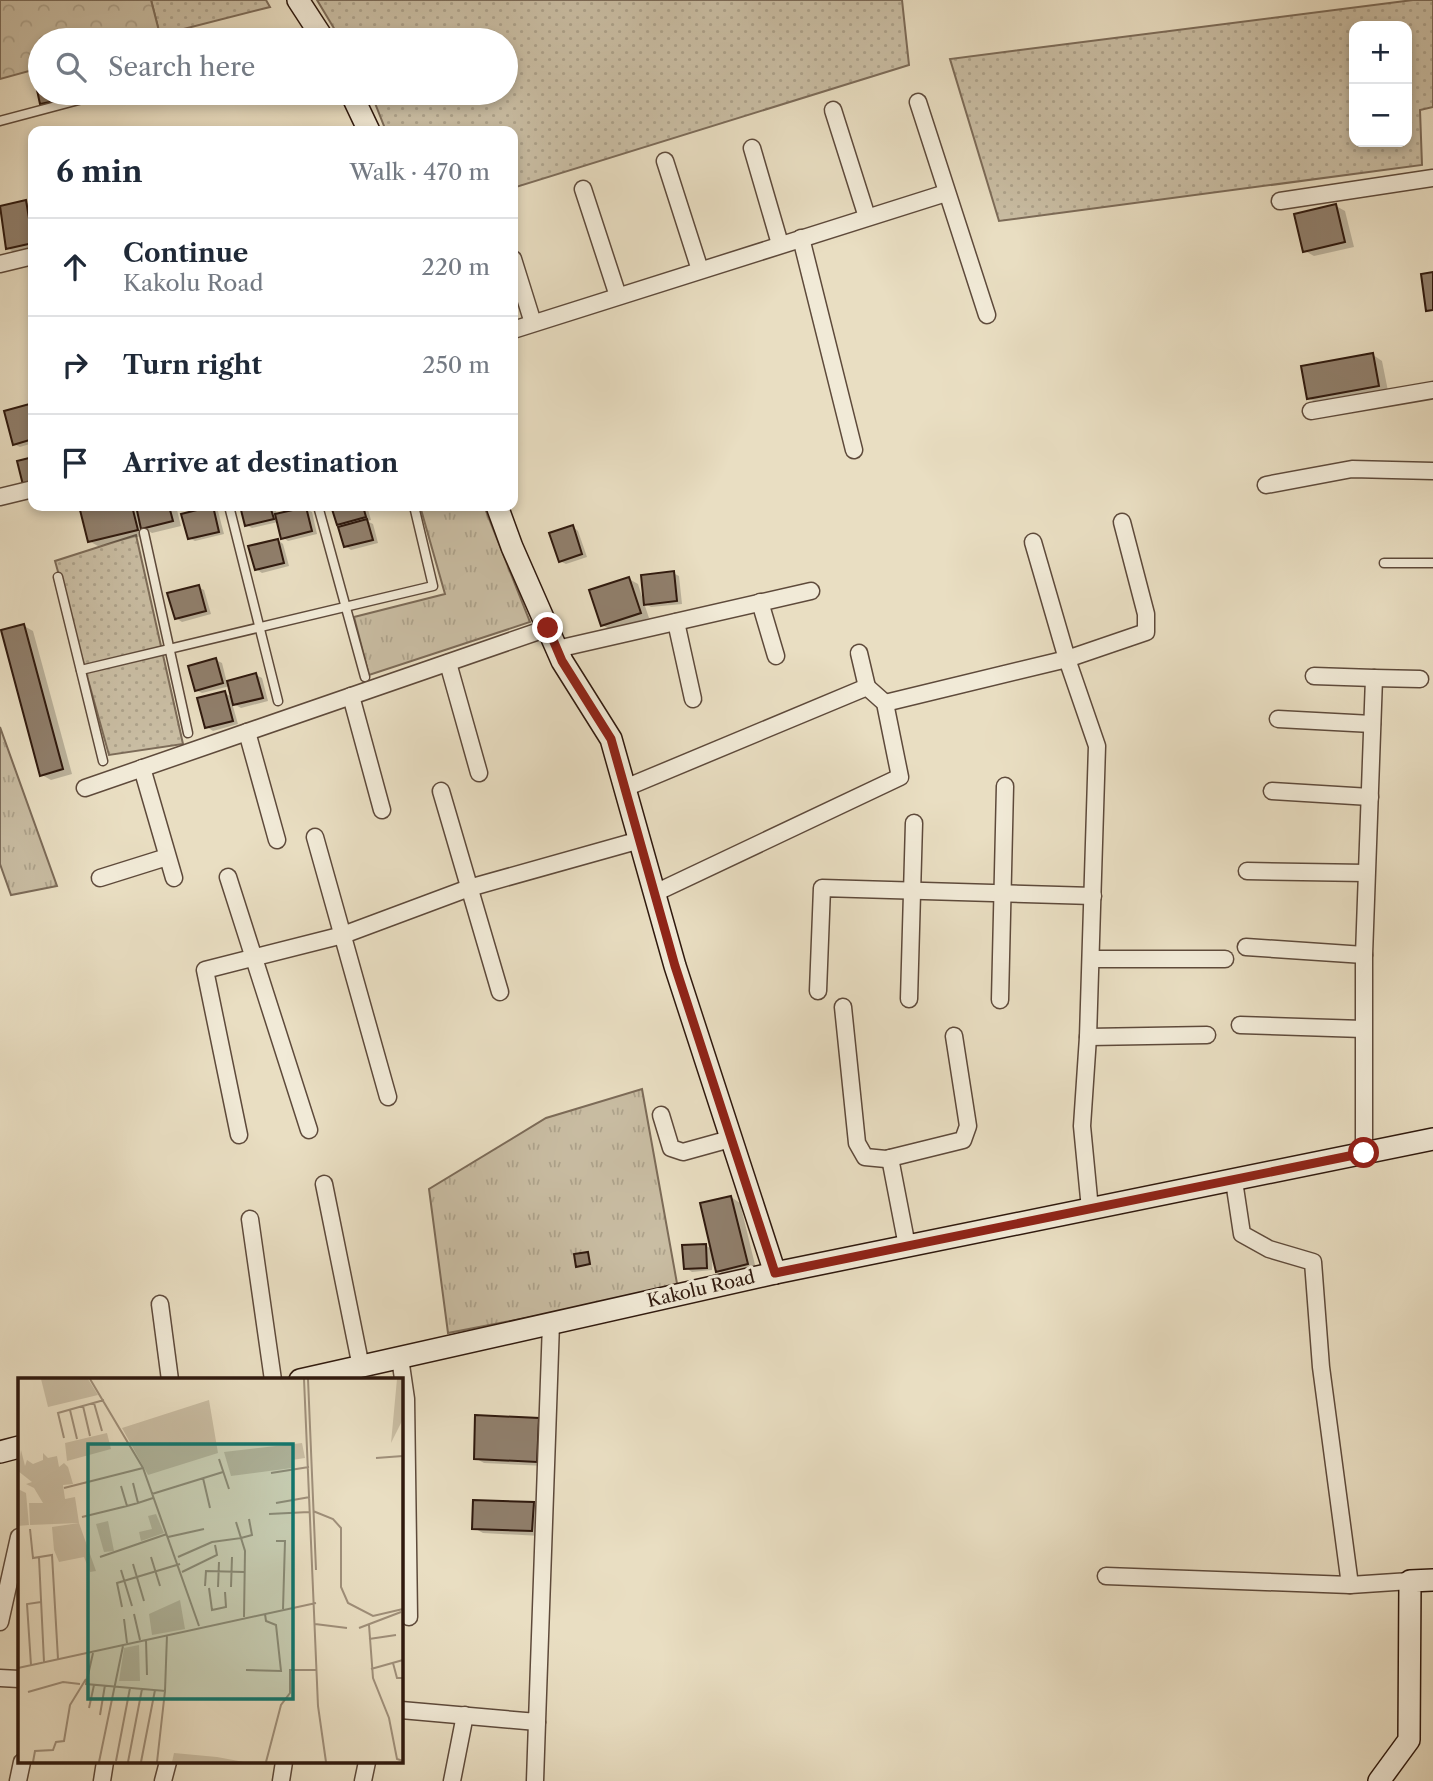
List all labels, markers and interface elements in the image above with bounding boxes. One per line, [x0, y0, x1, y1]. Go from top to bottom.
map controls [1349, 21, 1412, 147]
button: + [1349, 21, 1412, 84]
search box [28, 28, 518, 105]
icon: search [52, 48, 90, 86]
text: Search here [108, 51, 255, 83]
button: − [1349, 84, 1412, 147]
text: 6 min [56, 153, 143, 190]
text: Walk · 470 m [350, 158, 490, 186]
text: Continue [123, 237, 248, 269]
icon: ahead [56, 248, 94, 286]
text: 220 m [421, 253, 490, 281]
text: Kakolu Road [123, 269, 264, 297]
icon: right [56, 346, 94, 384]
text: Turn right [123, 349, 262, 381]
text: 250 m [422, 351, 490, 379]
icon: arrive [56, 444, 94, 482]
text: Arrive at destination [123, 447, 398, 479]
route end [532, 612, 563, 643]
route start [1348, 1137, 1379, 1168]
street label: Kakolu Road [645, 1266, 757, 1312]
inset map [18, 1378, 402, 1764]

